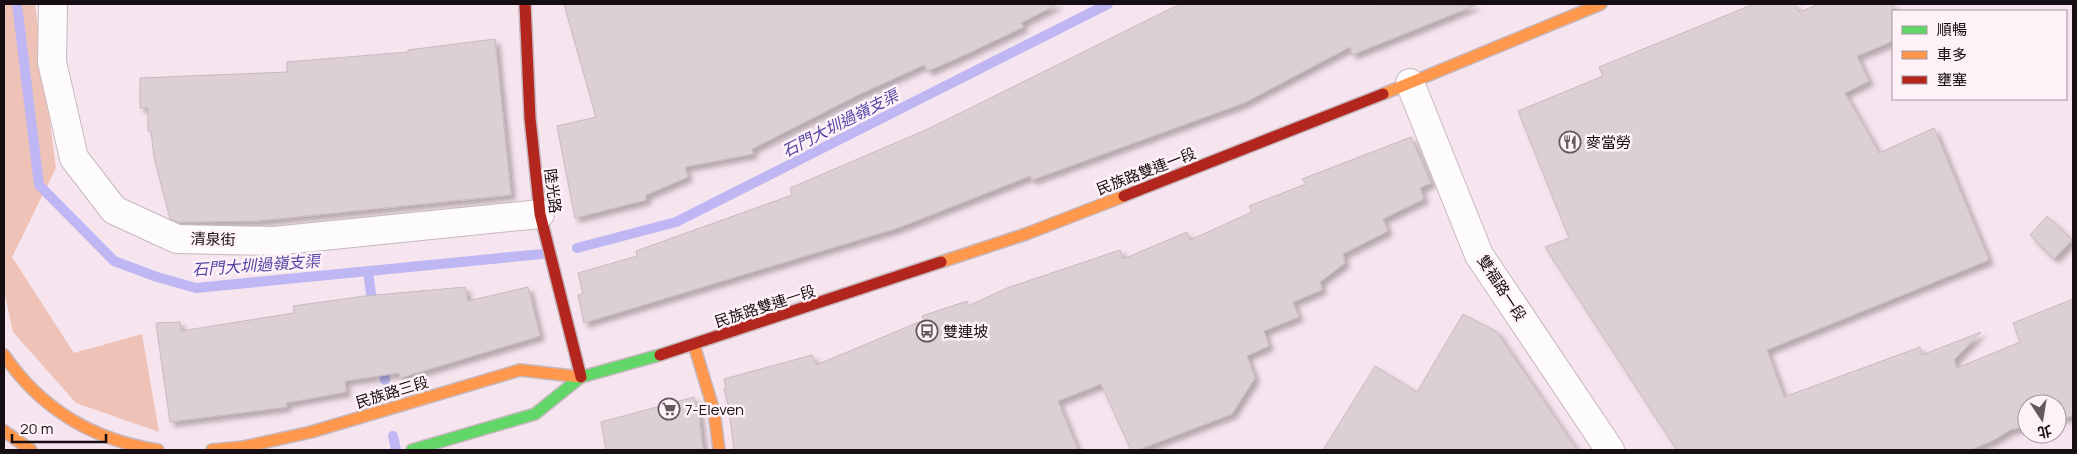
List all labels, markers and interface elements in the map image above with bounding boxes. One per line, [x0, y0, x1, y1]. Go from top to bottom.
legend [1892, 10, 2067, 100]
text: 順暢 [1937, 19, 1967, 40]
text: 車多 [1937, 44, 1967, 65]
text: 壅塞 [1937, 69, 1967, 90]
water label: 石門大圳過嶺支渠 [778, 83, 904, 162]
restaurant icon: 麥當勞 [1558, 130, 1582, 154]
place label: 麥當勞 [1586, 132, 1631, 153]
street label: 民族路雙連一段 [1093, 142, 1199, 200]
street label: 陸光路 [540, 167, 566, 215]
street label: 清泉街 [190, 228, 236, 250]
water label: 石門大圳過嶺支渠 [191, 249, 323, 280]
street label: 雙福路一段 [1473, 251, 1531, 325]
street label: 民族路雙連一段 [712, 280, 818, 332]
bus stop icon: 雙連坡 [915, 319, 939, 343]
place label: 雙連坡 [943, 321, 988, 342]
street label: 民族路三段 [353, 371, 431, 413]
north arrow [2017, 394, 2067, 444]
supermarket icon: 7-Eleven [657, 397, 681, 421]
place label: 7-Eleven [685, 399, 744, 420]
scale bar [12, 412, 106, 444]
text: 20 m [20, 418, 53, 439]
text: 北 [2036, 421, 2054, 443]

